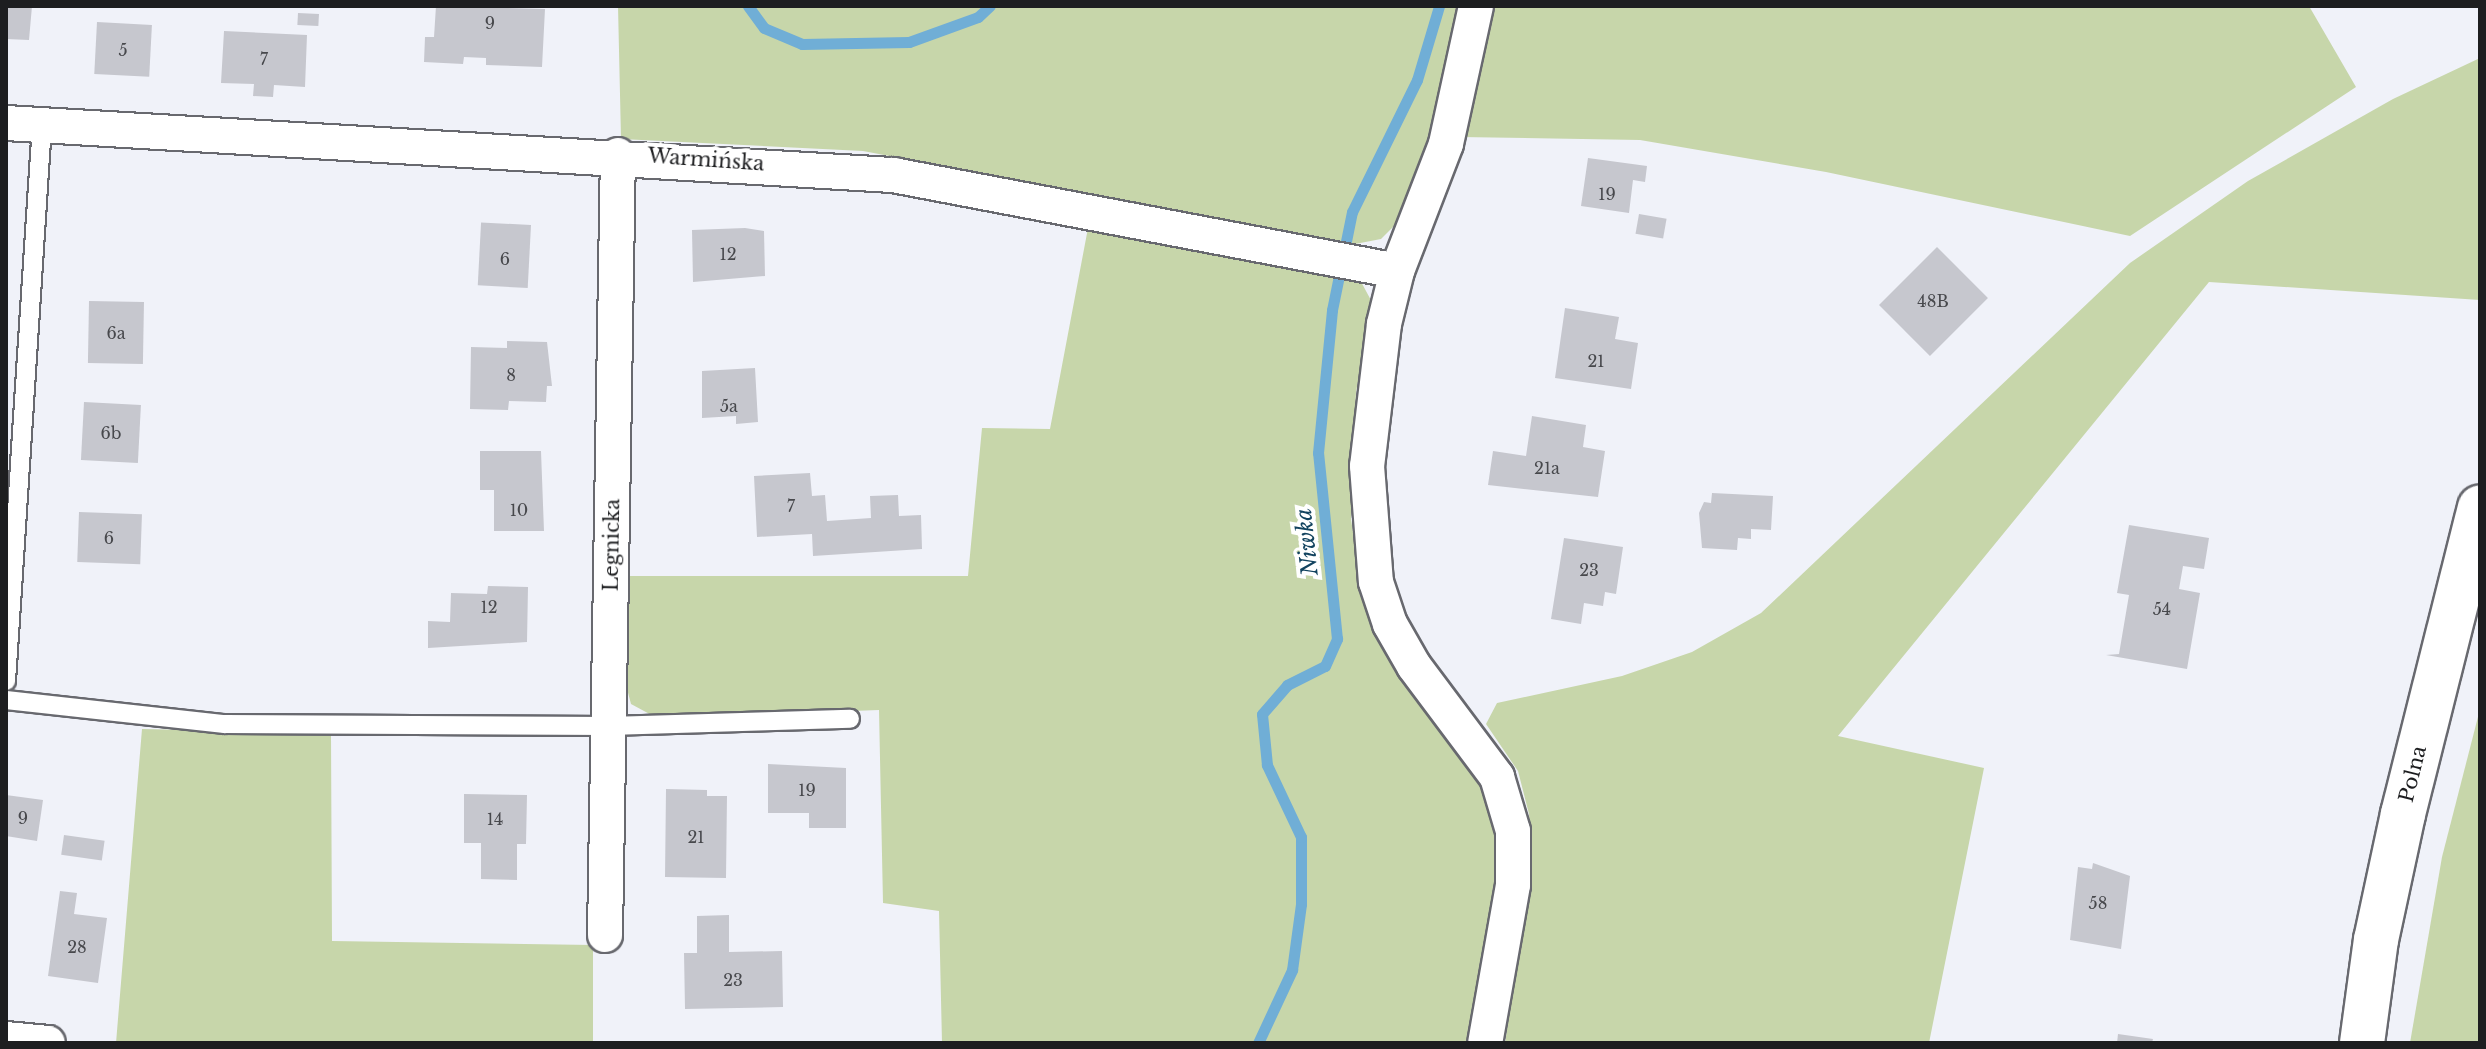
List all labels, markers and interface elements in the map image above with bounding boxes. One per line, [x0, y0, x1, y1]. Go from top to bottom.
house number: 9 [485, 13, 495, 33]
house number: 5 [118, 40, 128, 60]
house number: 7 [260, 49, 268, 69]
street label: Warmińska [647, 144, 765, 176]
house number: 19 [1598, 184, 1616, 204]
house number: 12 [720, 244, 736, 264]
house number: 6 [500, 249, 510, 269]
house number: 48B [1917, 291, 1949, 311]
house number: 6a [106, 323, 126, 343]
house number: 21 [1588, 351, 1604, 371]
house number: 8 [506, 365, 516, 385]
house number: 5a [720, 396, 738, 416]
house number: 6b [101, 423, 121, 443]
house number: 21a [1534, 458, 1560, 478]
house number: 7 [787, 496, 795, 516]
street label: Legnicka [599, 498, 625, 592]
house number: 10 [510, 500, 528, 520]
water label: Niwka [1290, 507, 1324, 577]
house number: 6 [104, 528, 114, 548]
house number: 23 [1579, 560, 1599, 580]
house number: 12 [481, 597, 497, 617]
house number: 54 [2153, 599, 2171, 619]
street label: Polna [2394, 743, 2432, 805]
house number: 19 [798, 780, 816, 800]
house number: 9 [18, 808, 28, 828]
house number: 14 [487, 809, 503, 829]
house number: 21 [688, 827, 704, 847]
house number: 58 [2089, 893, 2107, 913]
house number: 28 [67, 937, 87, 957]
house number: 23 [723, 970, 743, 990]

